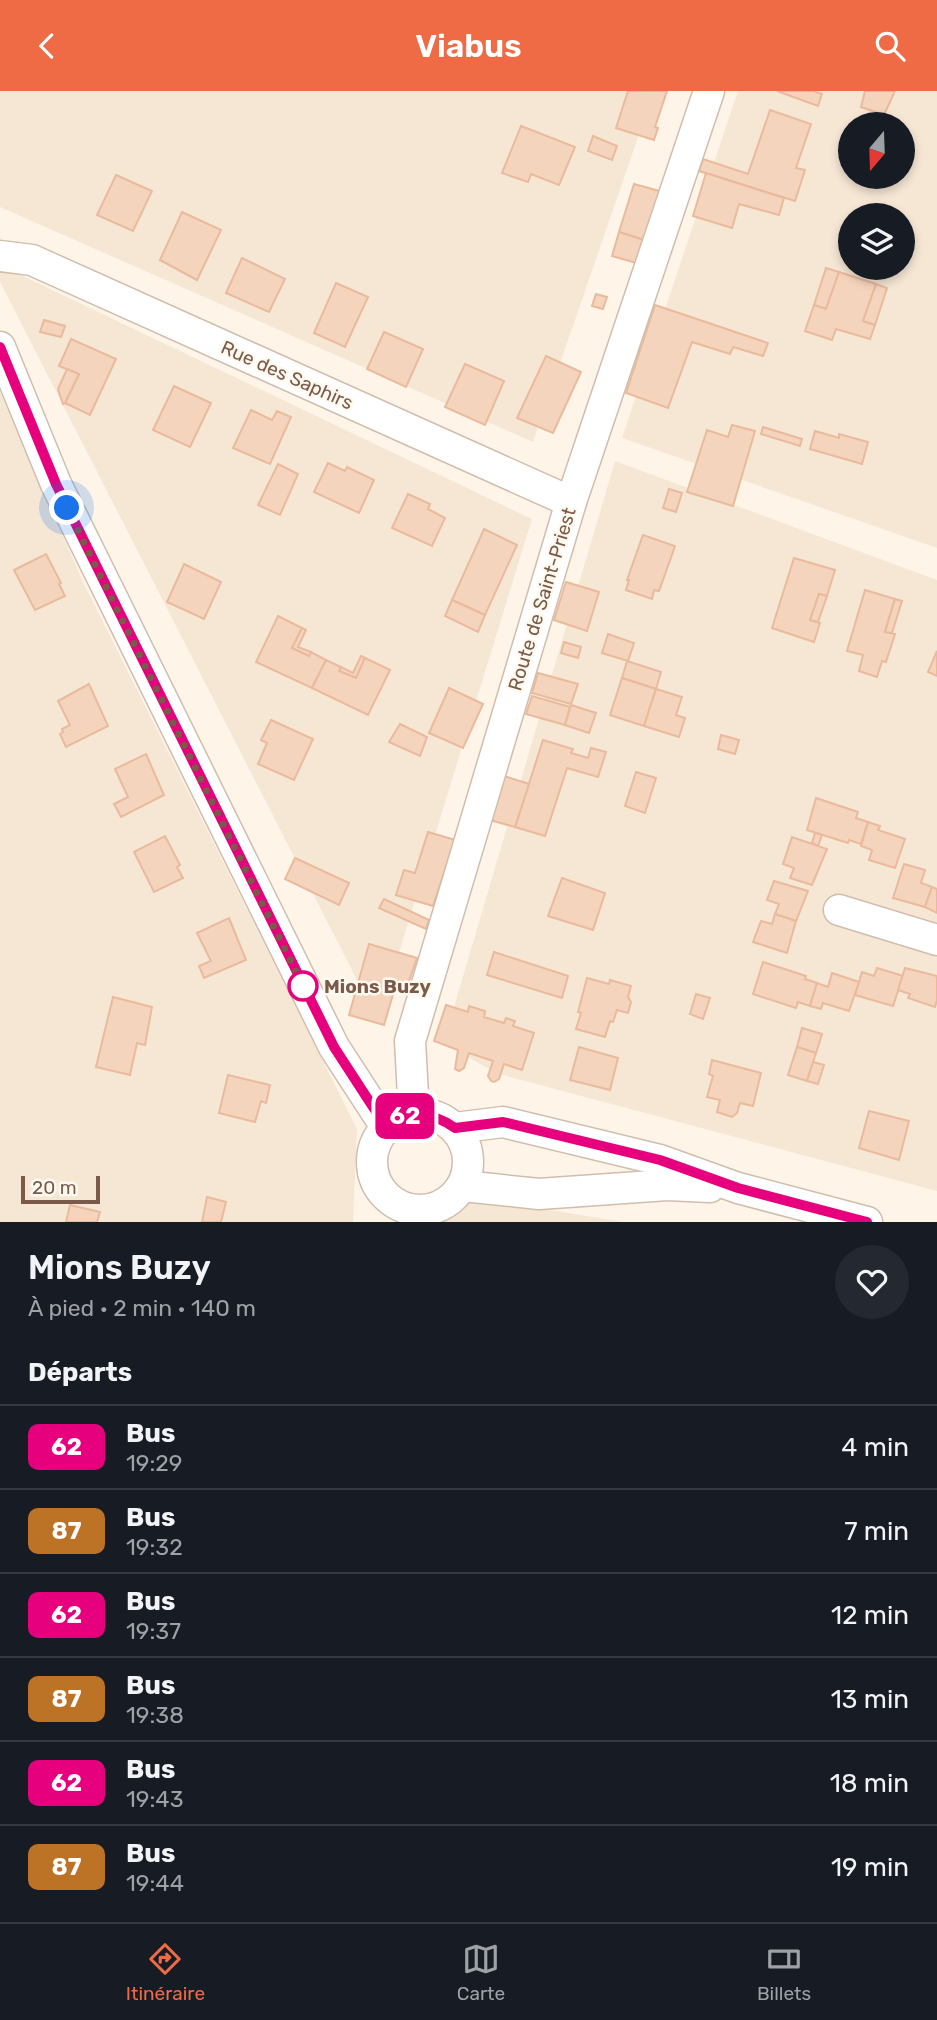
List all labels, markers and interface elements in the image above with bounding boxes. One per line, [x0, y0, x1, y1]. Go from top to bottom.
icon: back [28, 27, 66, 65]
text: Viabus [415, 27, 522, 65]
icon: search [871, 27, 909, 65]
north arrow [838, 112, 915, 189]
map controls [838, 112, 915, 280]
button: layers [838, 203, 915, 280]
street label: Rue des Saphirs [217, 336, 357, 414]
your location [49, 490, 84, 525]
street label: Route de Saint-Priest [503, 504, 581, 693]
marker: Mions Buzy [288, 971, 318, 1001]
place label: Mions Buzy [324, 975, 432, 998]
line badge: 62 [374, 1093, 436, 1139]
text: 62 [389, 1102, 421, 1130]
scale bar [21, 1173, 100, 1205]
text: 20 m [32, 1176, 77, 1199]
button: heart [835, 1245, 909, 1319]
text: Mions Buzy [28, 1248, 211, 1287]
text: À pied · 2 min · 140 m [28, 1294, 256, 1322]
text: Départs [28, 1357, 132, 1388]
text: Bus [126, 1418, 175, 1449]
text: 4 min [841, 1432, 909, 1463]
text: 62 [51, 1433, 82, 1461]
text: 19:29 [126, 1449, 183, 1477]
text: Bus [126, 1502, 175, 1533]
text: 7 min [844, 1516, 909, 1547]
text: 87 [52, 1517, 82, 1545]
text: 19:32 [126, 1533, 183, 1561]
text: Bus [126, 1586, 175, 1617]
text: 12 min [831, 1600, 909, 1631]
text: 62 [51, 1601, 82, 1629]
text: 19:37 [126, 1617, 181, 1645]
text: Bus [126, 1670, 175, 1701]
text: 13 min [831, 1684, 909, 1715]
text: 87 [52, 1685, 82, 1713]
text: 19:38 [126, 1701, 184, 1729]
text: Bus [126, 1754, 175, 1785]
text: 18 min [830, 1768, 909, 1799]
text: 62 [51, 1769, 82, 1797]
text: 19:43 [126, 1785, 183, 1813]
text: Bus [126, 1838, 175, 1869]
text: 19 min [831, 1852, 909, 1883]
text: 87 [52, 1853, 82, 1881]
text: 19:44 [126, 1869, 184, 1897]
tab: Itinéraire [126, 1940, 205, 2005]
tab: Carte [457, 1940, 505, 2005]
tab: Billets [757, 1940, 811, 2005]

